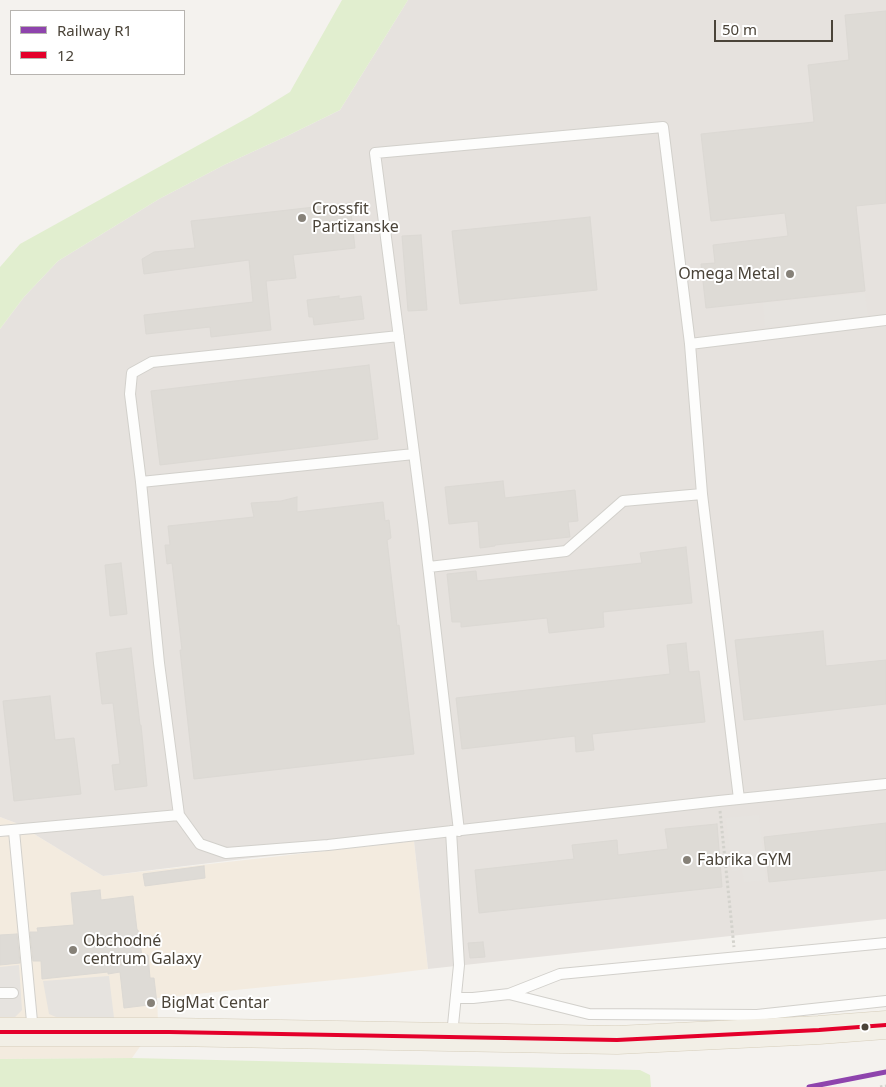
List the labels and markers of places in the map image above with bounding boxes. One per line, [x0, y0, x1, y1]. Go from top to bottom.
place label: Crossfit Partizanske [312, 199, 399, 237]
marker: Crossfit Partizanske [296, 212, 308, 224]
place label: Omega Metal [678, 264, 780, 284]
marker: Omega Metal [784, 268, 796, 280]
place label: Fabrika GYM [697, 850, 792, 870]
marker: Fabrika GYM [681, 854, 693, 866]
place label: Obchodné centrum Galaxy [83, 931, 201, 969]
marker: Obchodné centrum Galaxy [67, 944, 79, 956]
place label: BigMat Centar [161, 993, 269, 1013]
marker: BigMat Centar [145, 997, 157, 1009]
unlabelled marker [860, 1022, 870, 1032]

